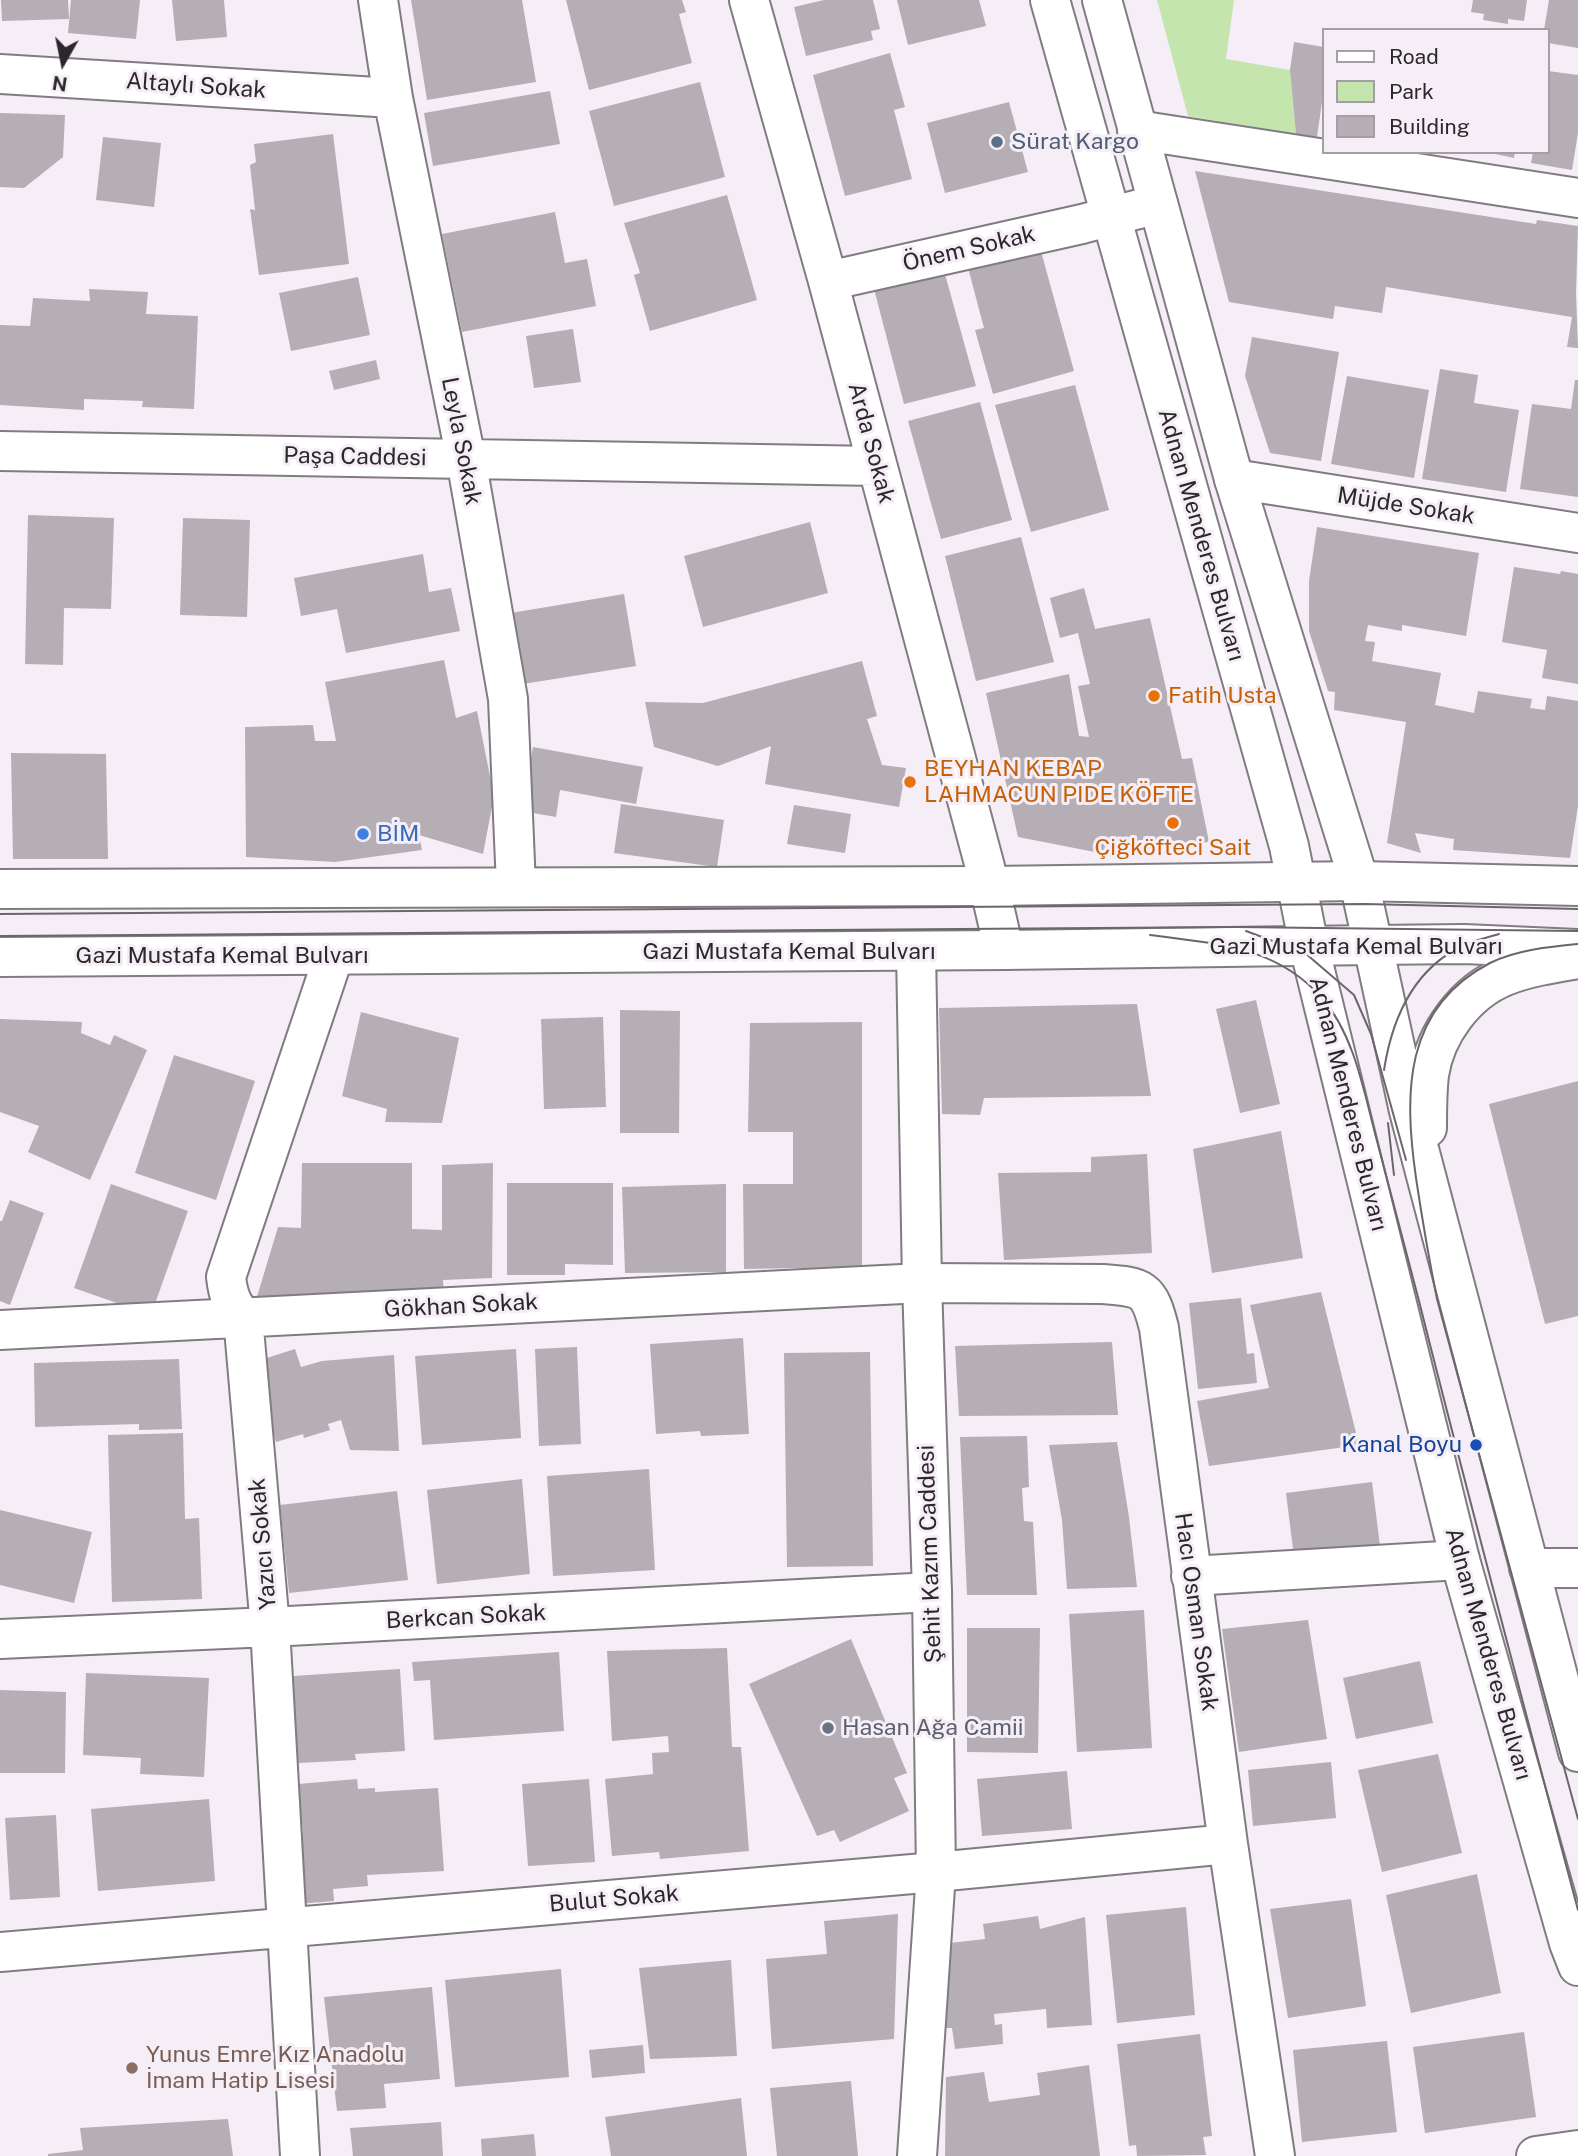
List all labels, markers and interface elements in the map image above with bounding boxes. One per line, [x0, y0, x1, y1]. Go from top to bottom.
north arrow [28, 28, 98, 98]
legend [1322, 28, 1550, 154]
text: Road [1389, 44, 1439, 69]
street label: Altaylı Sokak [125, 67, 267, 105]
text: N [51, 72, 69, 96]
text: Park [1389, 79, 1434, 104]
text: Building [1389, 114, 1470, 139]
place label: Sürat Kargo [1011, 128, 1139, 156]
marker: Sürat Kargo [989, 134, 1005, 150]
street label: Önem Sokak [900, 220, 1038, 278]
street label: Leyla Sokak [435, 375, 487, 507]
street label: Arda Sokak [842, 380, 900, 506]
street label: Adnan Menderes Bulvarı [1152, 406, 1250, 664]
street label: Paşa Caddesi [283, 442, 427, 472]
street label: Müjde Sokak [1335, 482, 1477, 530]
place label: Fatih Usta [1168, 682, 1276, 710]
marker: Fatih Usta [1146, 688, 1162, 704]
place label: BEYHAN KEBAP LAHMACUN PIDE KÖFTE [924, 755, 1194, 809]
marker: BEYHAN KEBAP LAHMACUN PIDE KÖFTE [902, 774, 918, 790]
marker: Çiğköfteci Sait [1165, 815, 1181, 831]
place label: BİM [377, 820, 419, 848]
marker: BİM [355, 826, 371, 842]
place label: Çiğköfteci Sait [1094, 834, 1252, 862]
street label: Gazi Mustafa Kemal Bulvarı [1210, 933, 1502, 961]
street label: Gazi Mustafa Kemal Bulvarı [643, 938, 935, 966]
street label: Gazi Mustafa Kemal Bulvarı [76, 942, 368, 970]
street label: Adnan Menderes Bulvarı [1303, 974, 1393, 1234]
street label: Gökhan Sokak [383, 1288, 539, 1324]
place label: Kanal Boyu [1341, 1431, 1462, 1459]
marker: Kanal Boyu [1468, 1437, 1484, 1453]
street label: Şehit Kazım Caddesi [912, 1444, 948, 1664]
street label: Yazıcı Sokak [244, 1477, 282, 1611]
street label: Hacı Osman Sokak [1168, 1511, 1224, 1713]
street label: Adnan Menderes Bulvarı [1439, 1525, 1537, 1783]
street label: Berkcan Sokak [385, 1599, 547, 1635]
place label: Hasan Ağa Camii [842, 1714, 1023, 1742]
marker: Hasan Ağa Camii [820, 1720, 836, 1736]
street label: Bulut Sokak [548, 1880, 680, 1918]
place label: Yunus Emre Kız Anadolu İmam Hatip Lisesi [146, 2041, 404, 2095]
marker: Yunus Emre Kız Anadolu İmam Hatip Lisesi [124, 2060, 140, 2076]

